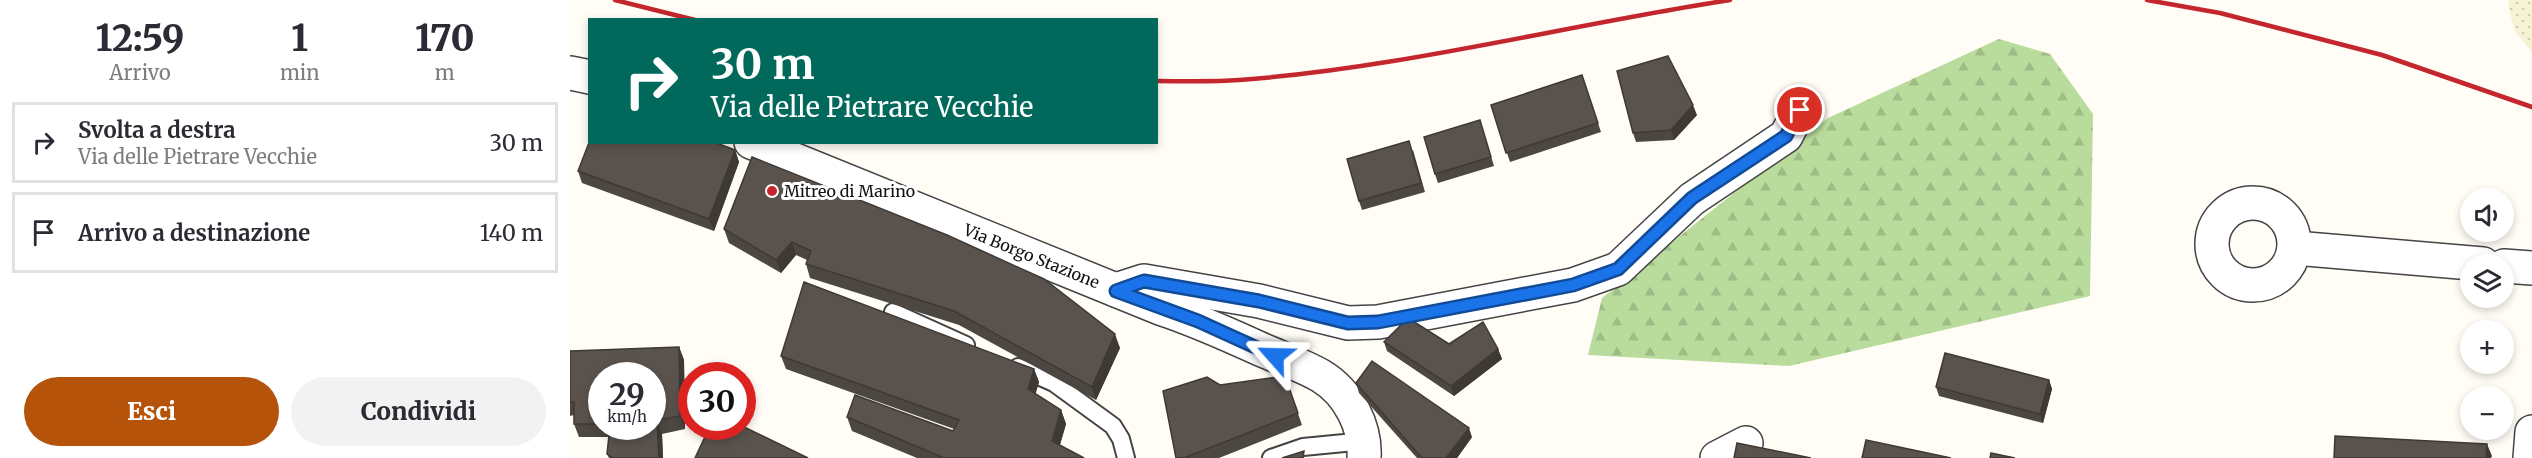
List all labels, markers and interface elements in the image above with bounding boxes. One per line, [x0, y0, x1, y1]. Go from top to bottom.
text: 12:59 [96, 16, 184, 61]
text: 1 [291, 16, 308, 61]
text: 170 [415, 16, 475, 61]
text: 30 m [711, 38, 815, 90]
icon: right [612, 42, 690, 120]
text: Arrivo [109, 60, 171, 85]
text: min [280, 60, 320, 85]
text: m [435, 60, 455, 85]
pin [1774, 84, 1825, 135]
text: Via delle Pietrare Vecchie [711, 90, 1033, 124]
icon: arrive [1783, 93, 1816, 126]
text: Svolta a destra [78, 116, 235, 144]
icon: right [27, 126, 60, 159]
text: 30 m [489, 129, 543, 157]
text: Via delle Pietrare Vecchie [78, 144, 317, 169]
place label: Mitreo di Marino [784, 181, 915, 201]
marker: Mitreo di Marino [765, 184, 779, 198]
map controls [2460, 188, 2514, 440]
button: sound [2460, 188, 2514, 242]
icon: arrive [27, 216, 60, 249]
text: Arrivo a destinazione [78, 219, 310, 247]
text: 140 m [480, 219, 543, 247]
street label: Via Borgo Stazione [960, 219, 1102, 292]
button: layers [2460, 254, 2514, 308]
button: + [2460, 320, 2514, 374]
position arrow [1243, 324, 1307, 388]
speed limit sign: 30 [678, 362, 756, 440]
text: 29 [609, 375, 645, 413]
button: Esci [24, 377, 279, 446]
button: Condividi [291, 377, 546, 446]
button: − [2460, 386, 2514, 440]
text: km/h [607, 407, 647, 426]

